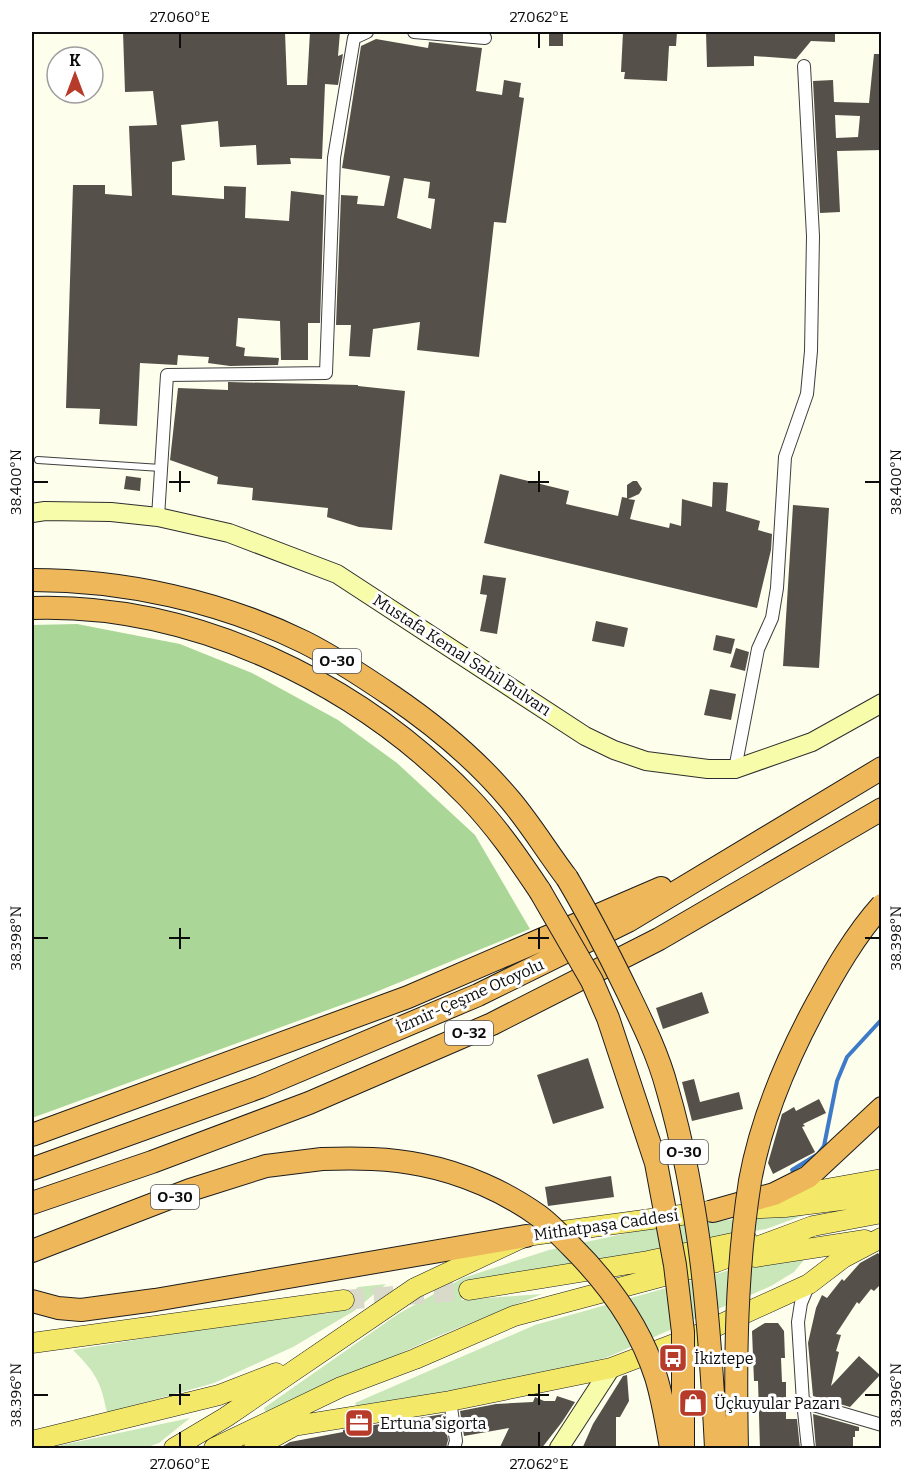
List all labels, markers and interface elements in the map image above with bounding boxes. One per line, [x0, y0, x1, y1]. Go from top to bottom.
text: 27.060°E [150, 8, 210, 26]
text: 27.062°E [509, 8, 569, 26]
north arrow [45, 45, 105, 105]
text: K [69, 51, 81, 70]
text: 38.400°N [7, 449, 25, 515]
text: 38.400°N [887, 449, 905, 515]
street label: Mustafa Kemal Sahil Bulvarı [370, 590, 555, 720]
road number: O-30 [313, 649, 361, 673]
text: 38.398°N [7, 905, 25, 971]
text: 38.398°N [887, 905, 905, 971]
street label: İzmir-Çeşme Otoyolu [393, 955, 547, 1037]
road number: O-32 [445, 1021, 493, 1045]
road number: O-30 [660, 1140, 708, 1164]
road number: O-30 [151, 1185, 199, 1209]
street label: Mithatpaşa Caddesi [532, 1205, 680, 1245]
bus stop icon: İkiztepe [657, 1342, 689, 1374]
place label: İkiztepe [694, 1349, 754, 1368]
text: 38.396°N [7, 1363, 25, 1427]
text: 38.396°N [887, 1363, 905, 1427]
shop icon: Üçkuyular Pazarı [677, 1387, 709, 1419]
place label: Üçkuyular Pazarı [714, 1394, 840, 1413]
office icon: Ertuna sigorta [343, 1407, 375, 1439]
place label: Ertuna sigorta [380, 1414, 487, 1433]
text: 27.060°E [150, 1455, 210, 1473]
text: 27.062°E [509, 1455, 569, 1473]

